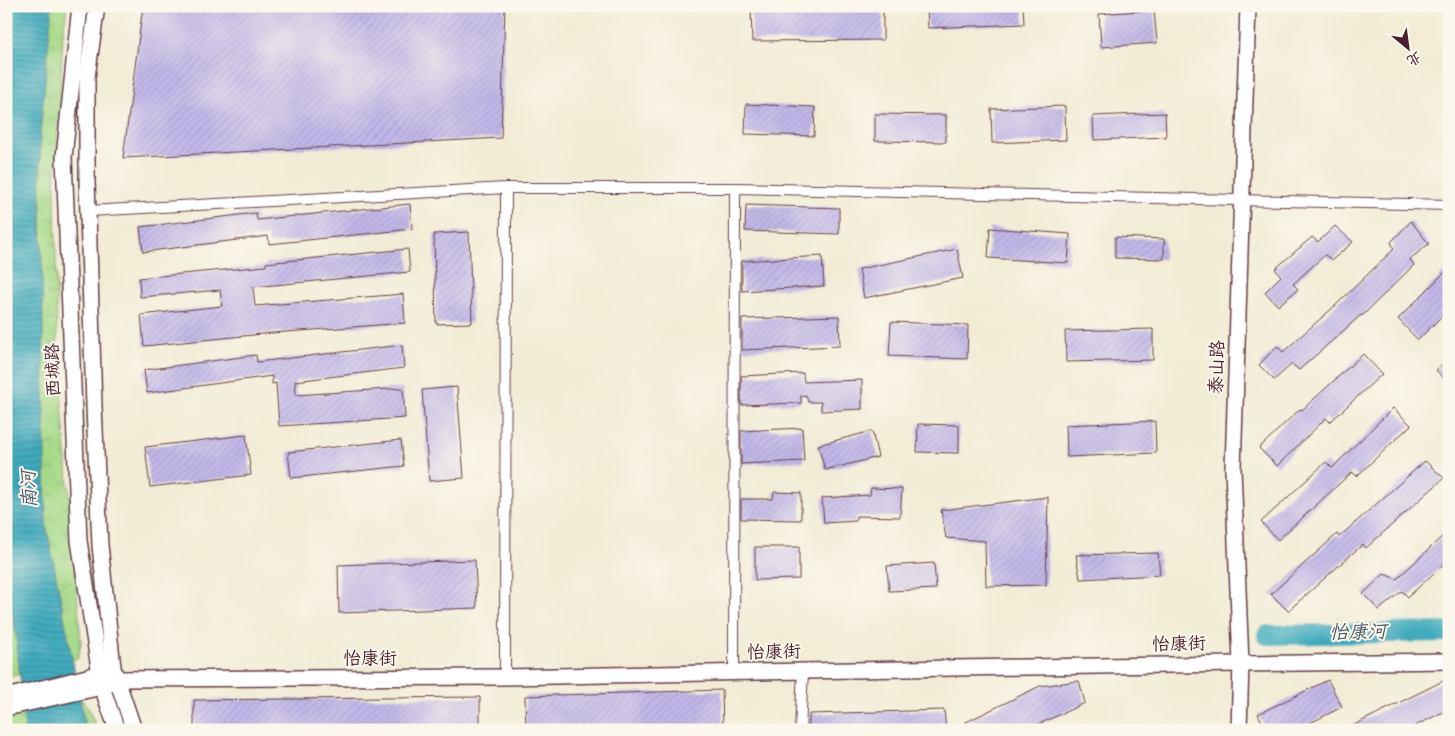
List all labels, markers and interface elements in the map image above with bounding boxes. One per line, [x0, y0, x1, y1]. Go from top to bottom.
north arrow [1382, 22, 1432, 72]
text: 北 [1402, 45, 1425, 72]
street label: 泰山路 [1203, 340, 1233, 394]
street label: 西城路 [39, 343, 69, 397]
water label: 南河 [14, 466, 46, 509]
water label: 怡康河 [1329, 617, 1390, 648]
street label: 怡康街 [1152, 630, 1206, 660]
street label: 怡康街 [747, 638, 801, 668]
street label: 怡康街 [343, 645, 397, 674]

